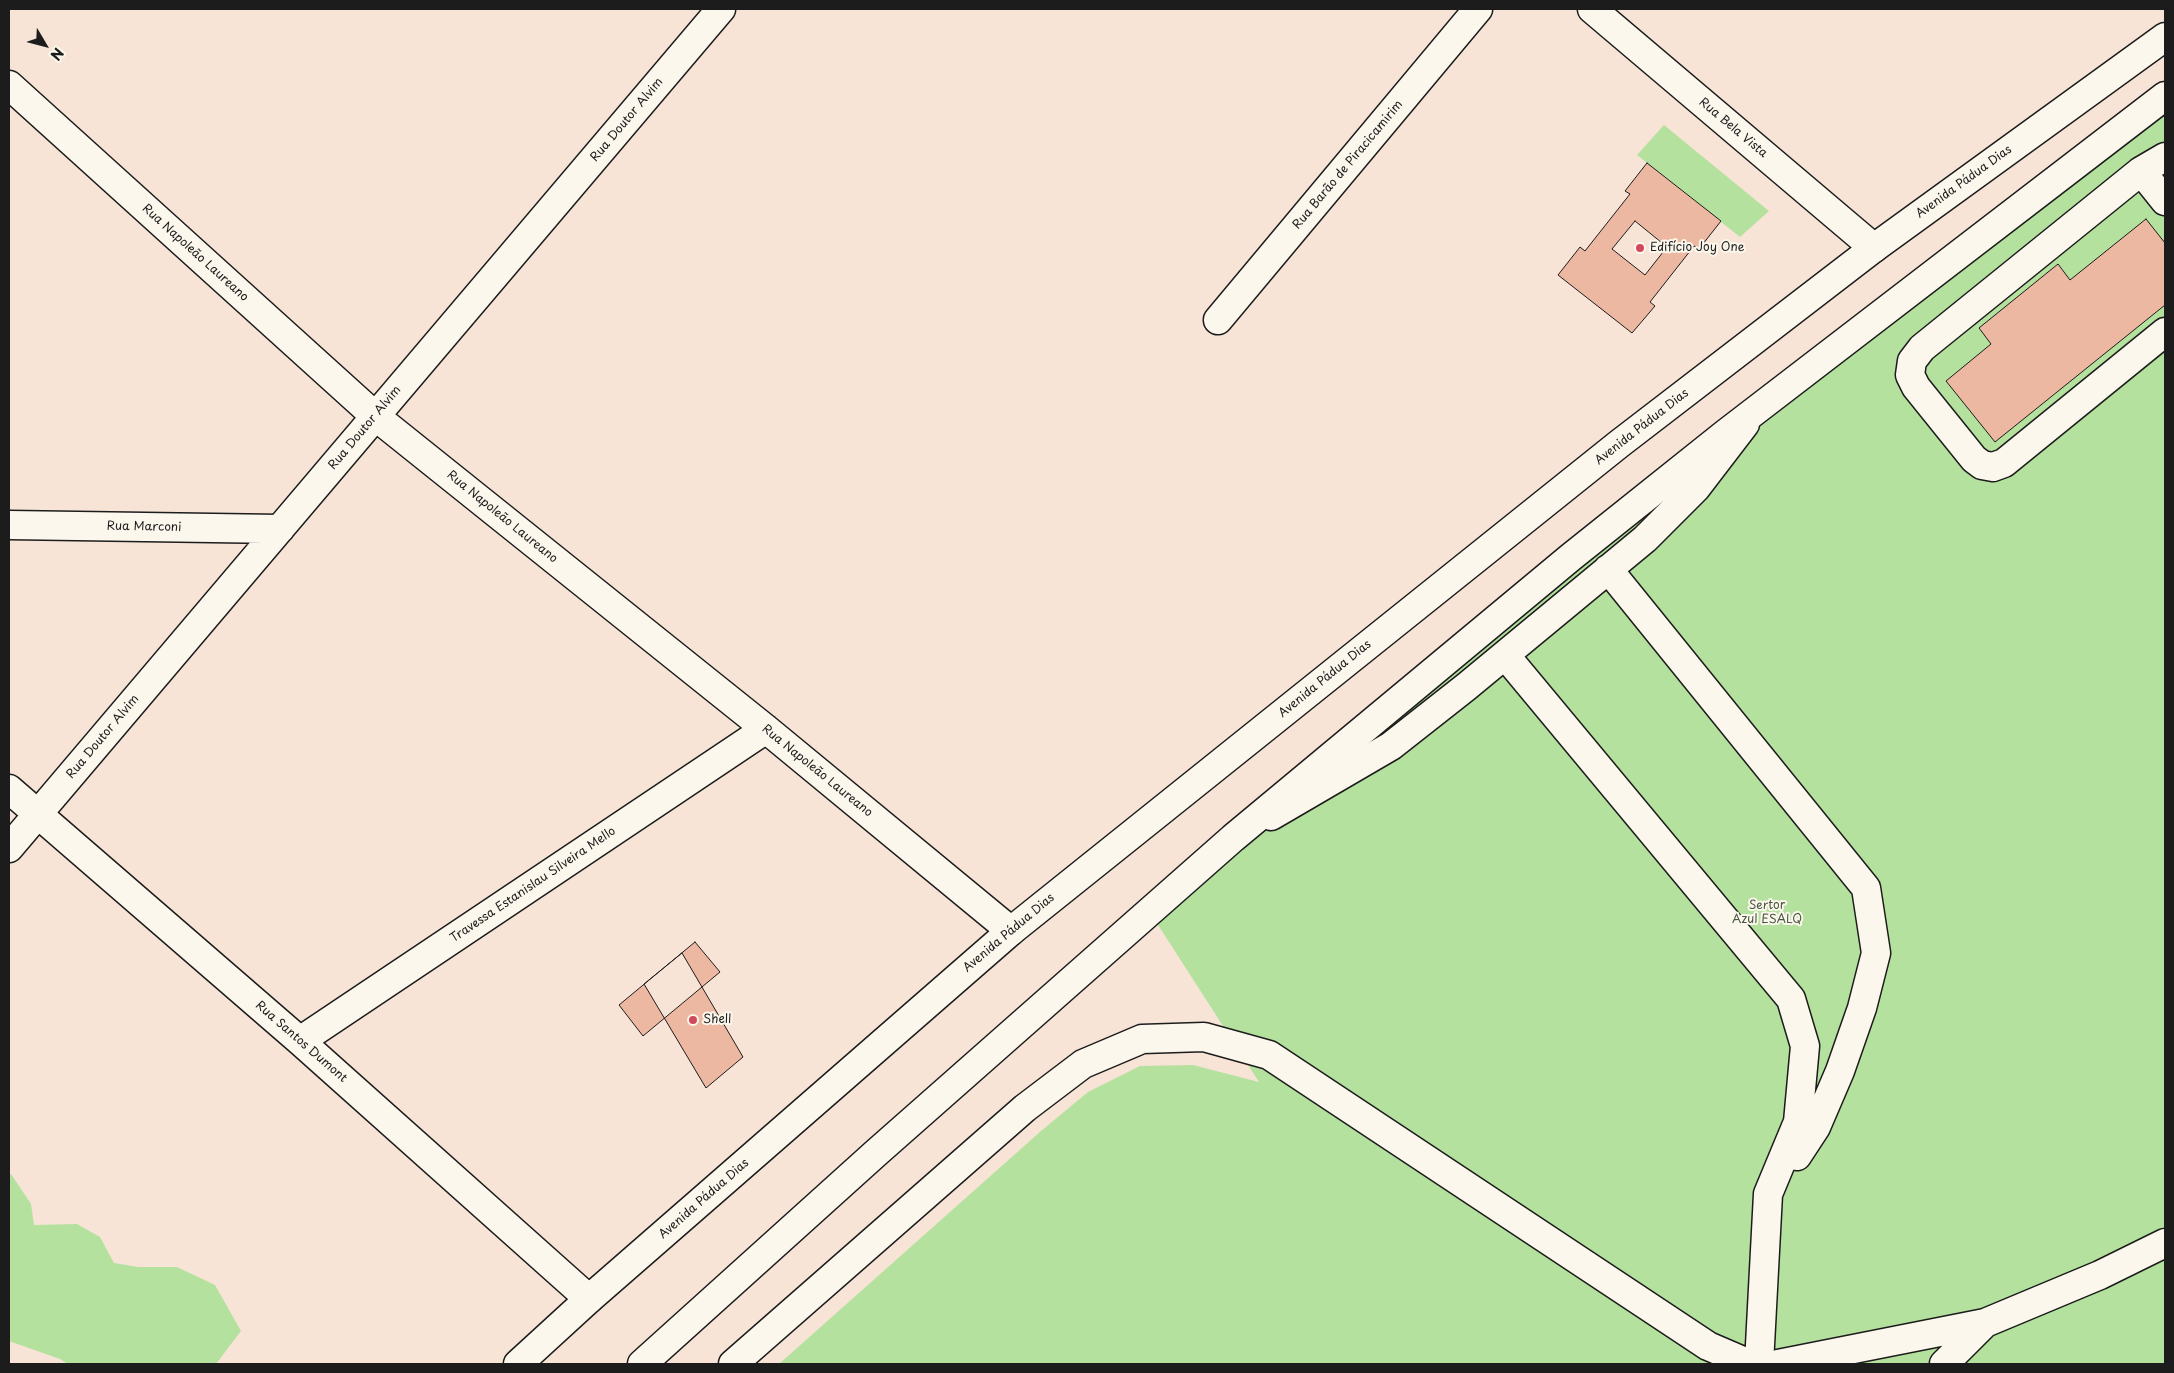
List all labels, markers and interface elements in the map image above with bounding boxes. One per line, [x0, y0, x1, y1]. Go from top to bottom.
north arrow [20, 20, 70, 70]
text: N [46, 44, 69, 65]
street label: Rua Doutor Alvim [588, 75, 666, 165]
street label: Rua Bela Vista [1696, 95, 1770, 161]
street label: Rua Barão de Piracicamirim [1290, 98, 1406, 232]
street label: Avenida Pádua Dias [1913, 142, 2015, 222]
street label: Rua Napoleão Laureano [139, 201, 251, 305]
place label: Edifício Joy One [1650, 241, 1744, 255]
marker: Edifício Joy One [1634, 242, 1646, 254]
street label: Rua Doutor Alvim [326, 383, 404, 473]
street label: Avenida Pádua Dias [1592, 386, 1692, 468]
street label: Rua Napoleão Laureano [444, 468, 560, 566]
street label: Rua Marconi [106, 519, 182, 535]
street label: Avenida Pádua Dias [1276, 637, 1374, 721]
street label: Rua Doutor Alvim [64, 692, 142, 782]
street label: Rua Napoleão Laureano [759, 722, 875, 820]
street label: Travessa Estanislau Silveira Mello [448, 824, 618, 946]
street label: Avenida Pádua Dias [960, 891, 1058, 975]
park label: Sertor Azul ESALQ [1732, 899, 1802, 927]
street label: Rua Santos Dumont [252, 998, 350, 1086]
place label: Shell [703, 1013, 731, 1027]
marker: Shell [687, 1014, 699, 1026]
street label: Avenida Pádua Dias [656, 1156, 752, 1242]

